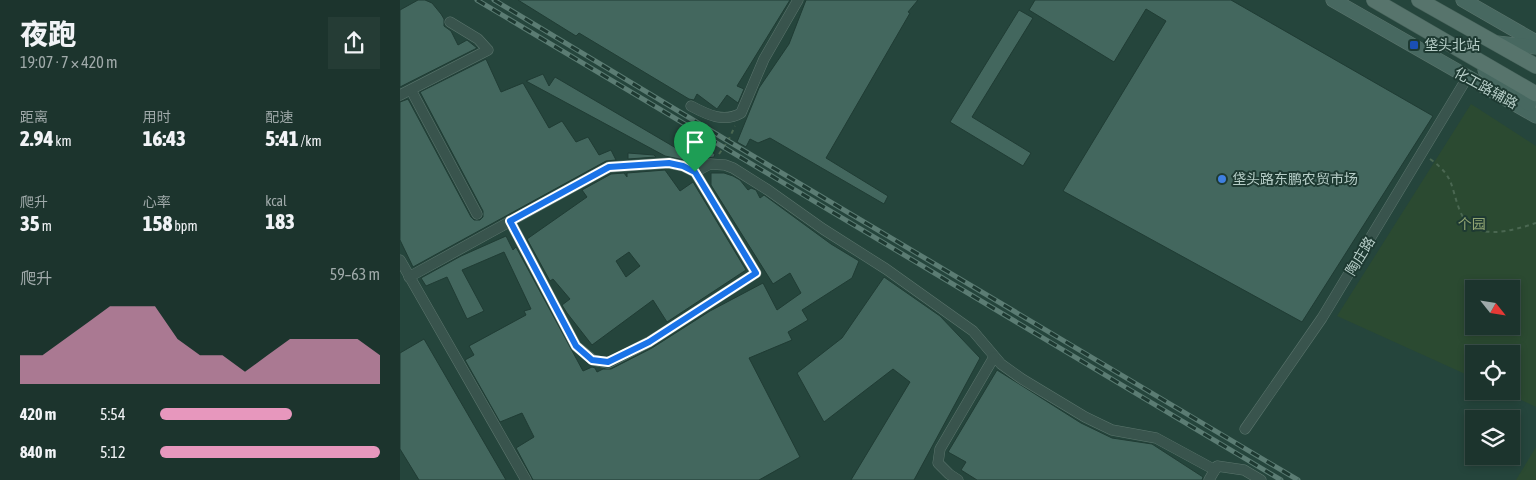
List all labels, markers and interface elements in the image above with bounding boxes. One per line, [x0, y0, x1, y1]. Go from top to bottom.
button: share [328, 17, 380, 69]
text: 夜跑 [20, 18, 76, 50]
place label: 垡头北站 [1424, 37, 1480, 53]
marker: 垡头北站 [1408, 39, 1420, 51]
text: 19:07 · 7 × 420 m [20, 53, 118, 71]
street label: 化工路辅路 [1452, 64, 1520, 112]
text: 距离 [20, 109, 48, 125]
text: 用时 [143, 109, 171, 125]
text: 配速 [265, 109, 293, 125]
pin [674, 121, 716, 172]
text: 2.94 [20, 126, 53, 150]
text: 16:43 [143, 126, 186, 150]
text: 5:41 [265, 126, 299, 150]
icon: arrive [681, 128, 709, 156]
text: km [53, 133, 72, 149]
text: /km [299, 133, 322, 149]
place label: 垡头路东鹏农贸市场 [1232, 171, 1358, 187]
marker: 垡头路东鹏农贸市场 [1216, 173, 1228, 185]
text: kcal [265, 193, 287, 209]
text: 爬升 [20, 194, 48, 210]
text: 心率 [143, 194, 171, 210]
text: 183 [265, 209, 295, 233]
text: 35 [20, 211, 40, 235]
text: 158 [143, 211, 172, 235]
park label: 个园 [1458, 216, 1486, 232]
text: m [40, 218, 52, 234]
text: bpm [172, 218, 198, 234]
street label: 陶庄路 [1342, 234, 1378, 278]
text: 59–63 m [330, 265, 380, 283]
text: 爬升 [20, 269, 52, 287]
north arrow [1465, 280, 1520, 335]
map controls [1465, 280, 1520, 465]
button: locate [1465, 345, 1520, 400]
text: 420 m [20, 405, 56, 423]
text: 5:54 [100, 405, 125, 423]
button: layers [1465, 410, 1520, 465]
text: 840 m [20, 443, 56, 461]
text: 5:12 [100, 443, 125, 461]

